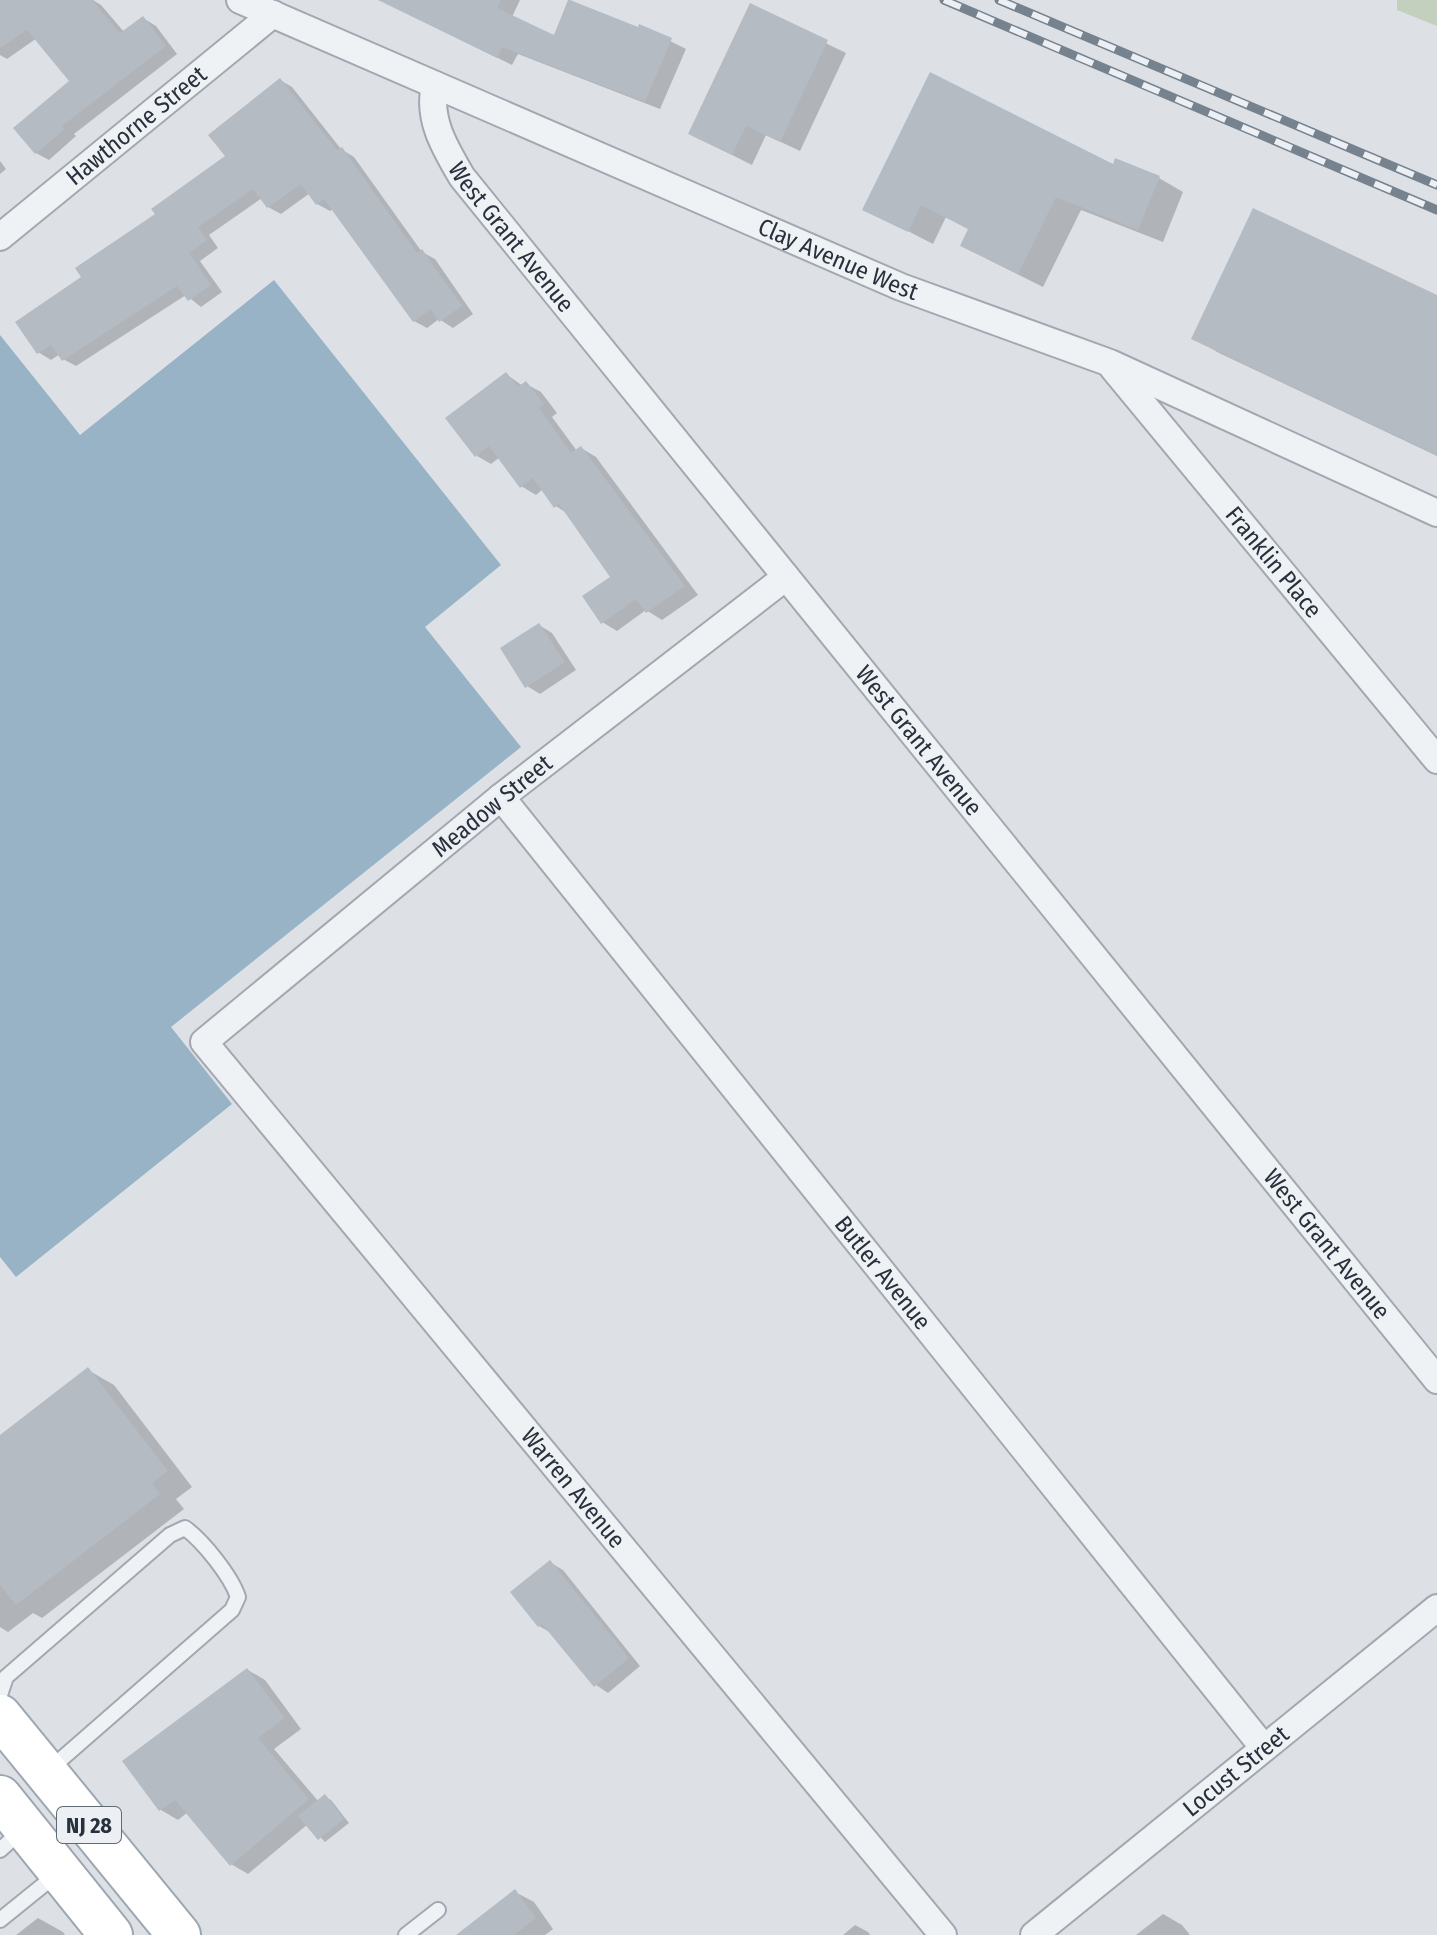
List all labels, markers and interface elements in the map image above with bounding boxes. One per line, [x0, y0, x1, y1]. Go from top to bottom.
street label: Hawthorne Street [61, 60, 212, 191]
street label: West Grant Avenue [442, 157, 580, 318]
street label: Clay Avenue West [754, 213, 922, 306]
street label: Franklin Place [1220, 501, 1328, 623]
street label: West Grant Avenue [850, 660, 988, 821]
street label: Meadow Street [426, 749, 558, 863]
street label: West Grant Avenue [1258, 1163, 1396, 1325]
street label: Butler Avenue [829, 1210, 937, 1335]
street label: Warren Avenue [515, 1422, 631, 1554]
street label: Locust Street [1177, 1720, 1295, 1822]
road number: NJ 28 [57, 1807, 121, 1843]

